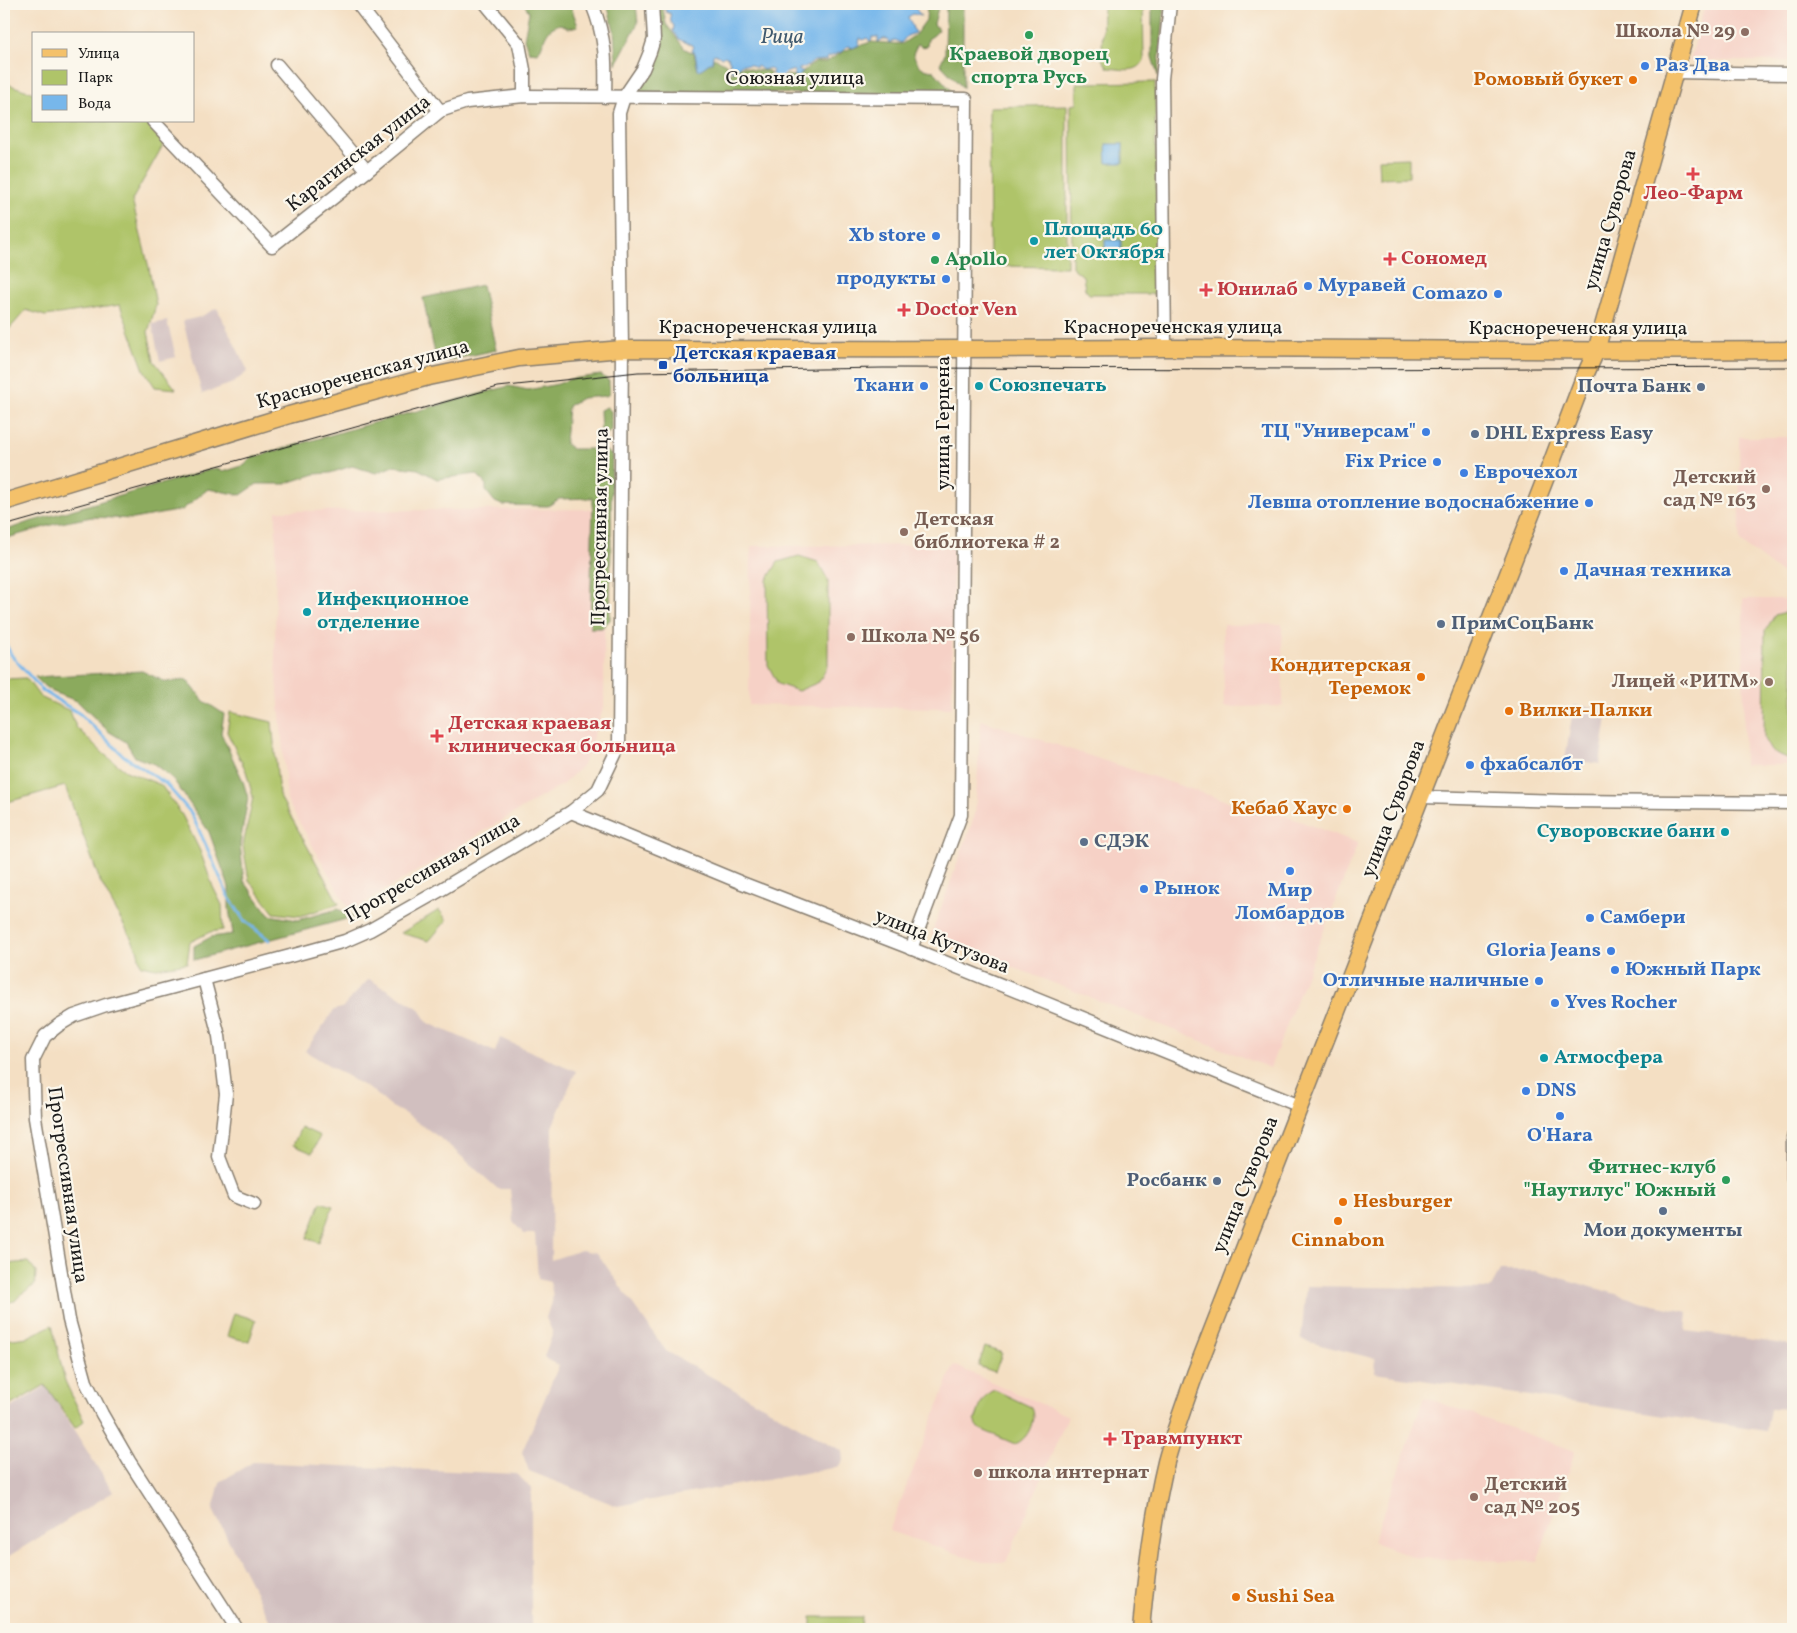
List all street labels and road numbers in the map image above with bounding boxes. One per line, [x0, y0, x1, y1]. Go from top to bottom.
street label: Союзная улица [725, 65, 865, 93]
street label: Карагинская улица [281, 89, 437, 219]
street label: улица Суворова [1577, 146, 1645, 294]
street label: Краснореченская улица [658, 314, 878, 342]
street label: Краснореченская улица [1063, 314, 1283, 342]
street label: Краснореченская улица [1468, 315, 1688, 343]
street label: Краснореченская улица [254, 333, 472, 417]
street label: улица Герцена [930, 356, 958, 490]
street label: Прогрессивная улица [585, 428, 617, 626]
street label: улица Суворова [1355, 736, 1433, 882]
street label: Прогрессивная улица [340, 807, 526, 931]
street label: улица Кутузова [870, 902, 1014, 982]
street label: Прогрессивная улица [39, 1085, 95, 1285]
street label: улица Суворова [1206, 1112, 1286, 1258]

